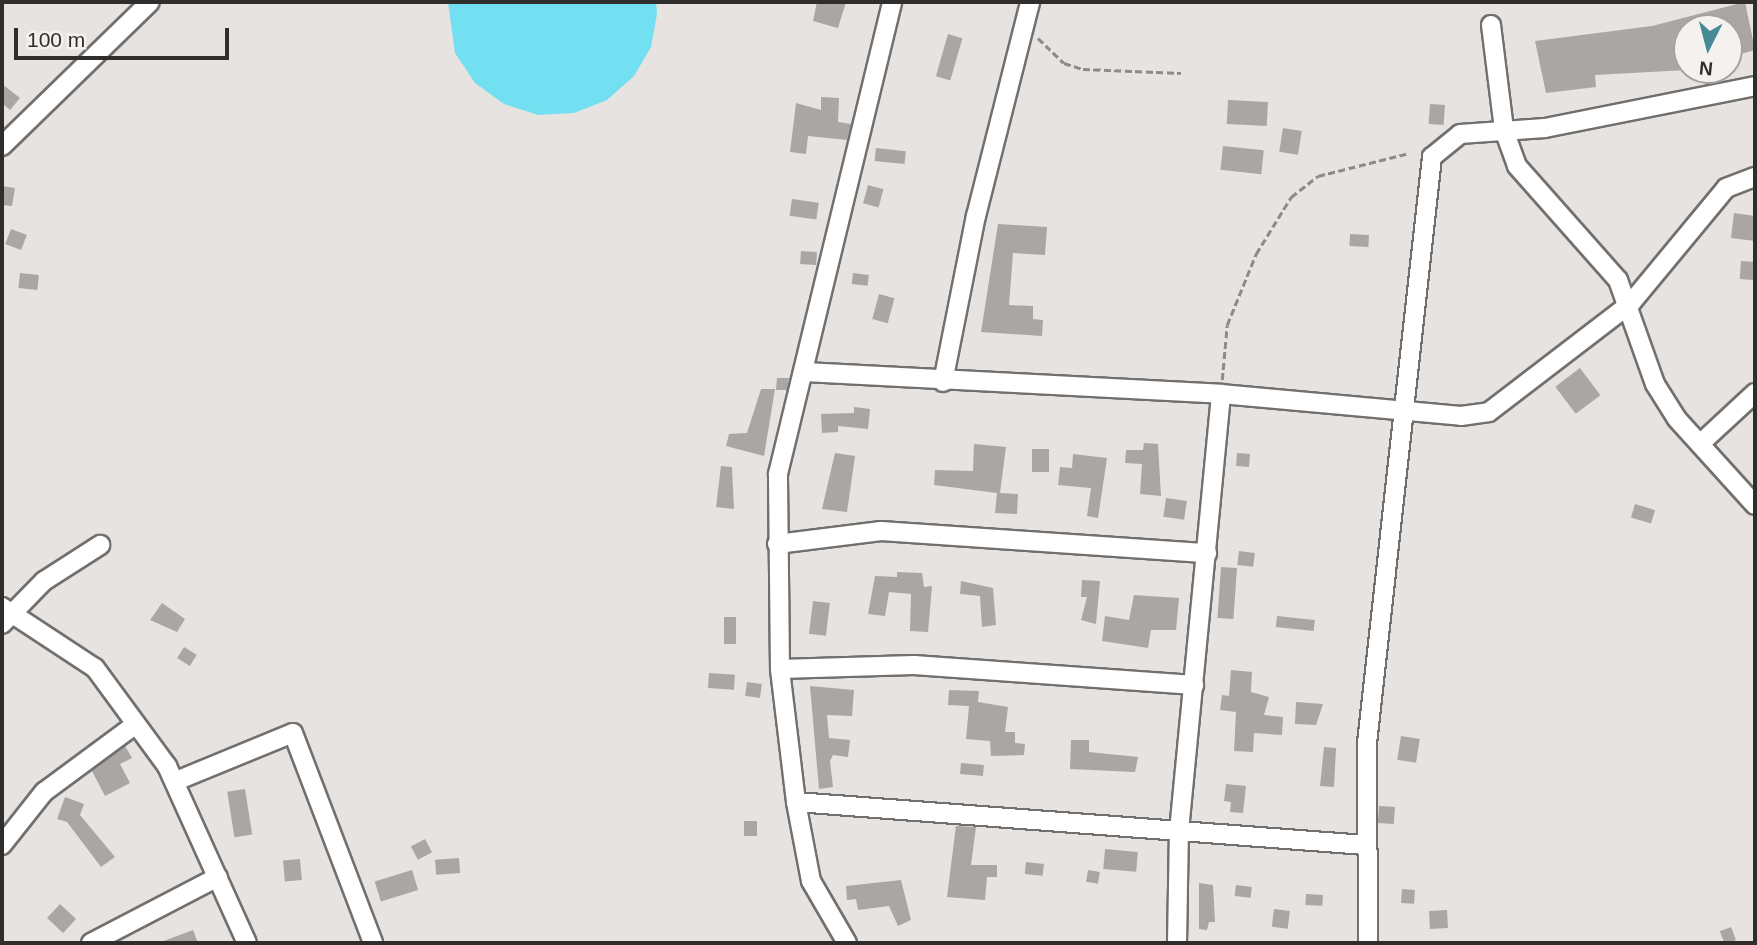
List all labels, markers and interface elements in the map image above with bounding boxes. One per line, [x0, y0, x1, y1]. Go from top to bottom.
scale bar [18, 14, 233, 58]
north arrow [1673, 14, 1743, 84]
text: 100 m [27, 28, 85, 51]
text: N [1698, 57, 1714, 80]

